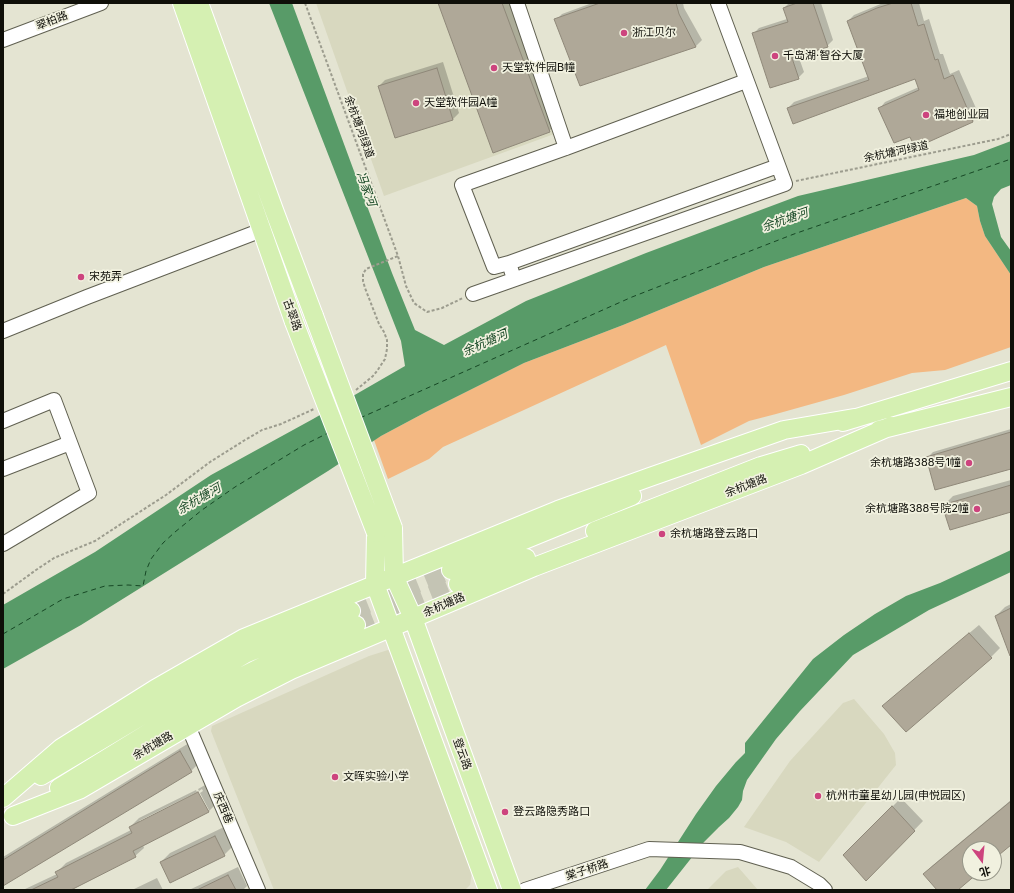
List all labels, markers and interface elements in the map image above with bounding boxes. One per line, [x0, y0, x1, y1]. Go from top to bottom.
street label: 翠柏路 [34, 9, 70, 33]
place label: 浙江贝尔 [632, 26, 676, 40]
marker: 浙江贝尔 [619, 28, 629, 38]
place label: 千岛湖·智谷大厦 [783, 49, 863, 63]
marker: 千岛湖·智谷大厦 [770, 51, 780, 61]
place label: 天堂软件园B幢 [502, 61, 575, 75]
marker: 天堂软件园B幢 [489, 63, 499, 73]
street label: 余杭塘河绿道 [342, 94, 376, 160]
place label: 天堂软件园A幢 [424, 96, 498, 110]
marker: 天堂软件园A幢 [411, 98, 421, 108]
place label: 福地创业园 [934, 108, 989, 122]
marker: 福地创业园 [921, 110, 931, 120]
street label: 余杭塘河绿道 [862, 139, 930, 165]
water label: 冯家河 [353, 170, 379, 208]
water label: 余杭塘河 [760, 205, 810, 235]
place label: 宋苑弄 [89, 270, 122, 284]
marker: 宋苑弄 [76, 272, 86, 282]
street label: 古翠路 [280, 297, 304, 333]
water label: 余杭塘河 [460, 327, 510, 359]
place label: 余杭塘路388号1幢 [870, 456, 961, 470]
marker: 余杭塘路388号1幢 [964, 458, 974, 468]
street label: 余杭塘路 [723, 472, 769, 500]
water label: 余杭塘河 [175, 481, 223, 517]
place label: 余杭塘路388号院2幢 [865, 502, 969, 516]
marker: 余杭塘路388号院2幢 [972, 504, 982, 514]
place label: 余杭塘路登云路口 [670, 527, 758, 541]
marker: 余杭塘路登云路口 [657, 529, 667, 539]
street label: 余杭塘路 [421, 590, 467, 620]
street label: 余杭塘路 [131, 729, 175, 763]
street label: 登云路 [450, 736, 474, 772]
place label: 文晖实验小学 [343, 770, 409, 784]
marker: 文晖实验小学 [330, 772, 340, 782]
place label: 杭州市童星幼儿园(申悦园区) [826, 789, 966, 803]
street label: 庆西巷 [210, 790, 236, 826]
marker: 杭州市童星幼儿园(申悦园区) [813, 791, 823, 801]
place label: 登云路隐秀路口 [513, 805, 590, 819]
marker: 登云路隐秀路口 [500, 807, 510, 817]
north arrow [962, 841, 1002, 881]
street label: 棠子桥路 [564, 857, 610, 883]
text: 北 [978, 863, 992, 880]

